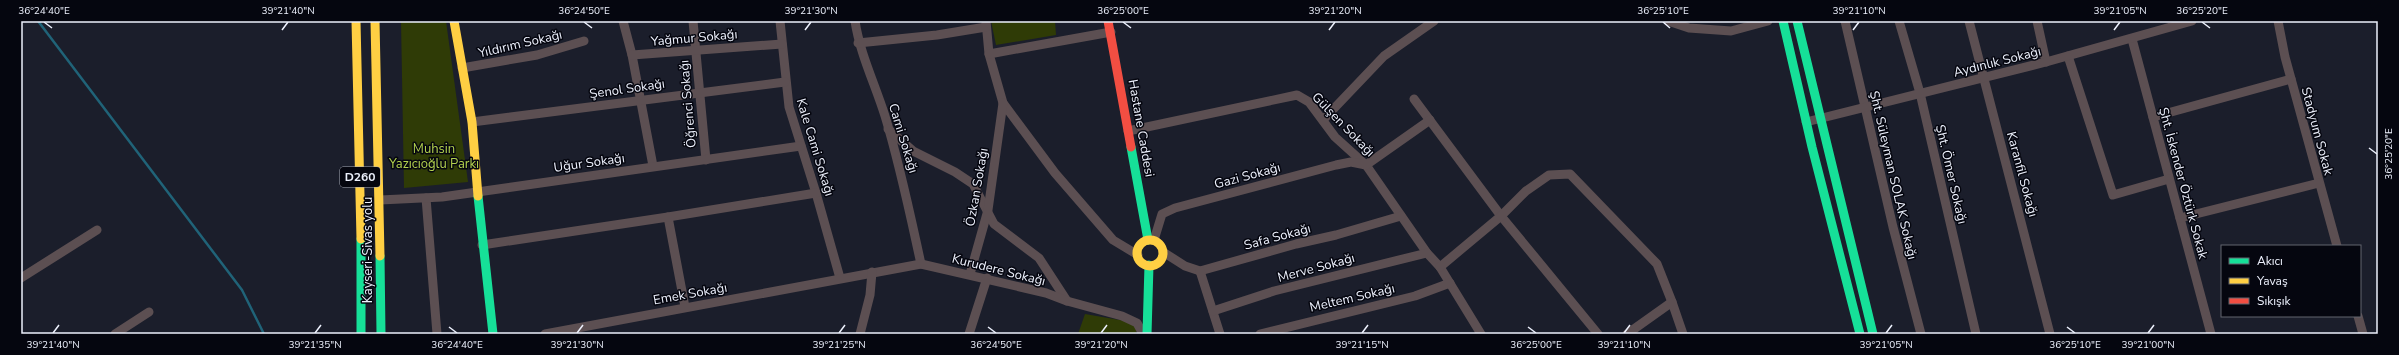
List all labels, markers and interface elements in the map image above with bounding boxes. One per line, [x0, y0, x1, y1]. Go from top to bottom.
text: 36°24'40"E [18, 4, 70, 18]
text: 39°21'40"N [261, 4, 315, 18]
text: 36°24'50"E [558, 4, 610, 18]
text: 39°21'30"N [784, 4, 838, 18]
text: 36°25'00"E [1097, 4, 1149, 18]
text: 39°21'20"N [1308, 4, 1362, 18]
text: 36°25'10"E [1637, 4, 1689, 18]
text: 39°21'10"N [1832, 4, 1886, 18]
text: 39°21'05"N [2093, 4, 2147, 18]
text: 36°25'20"E [2176, 4, 2228, 18]
street label: Yağmur Sokağı [649, 25, 738, 51]
street label: Yıldırım Sokağı [476, 26, 564, 63]
street label: Aydınlık Sokağı [1952, 42, 2043, 82]
street label: Öğrenci Sokağı [674, 59, 701, 149]
street label: Şenol Sokağı [588, 75, 666, 103]
street label: Hastane Caddesi [1124, 78, 1158, 178]
street label: Stadyum Sokak [2297, 85, 2338, 178]
street label: Gülşen Sokağı [1308, 88, 1379, 161]
street label: Şht. Süleyman SOLAK Sokağı [1865, 89, 1921, 261]
street label: Kale Cami Sokağı [792, 96, 838, 198]
street label: Cami Sokağı [884, 101, 922, 175]
street label: Şht. İskender Öztürk Sokak [2154, 105, 2213, 262]
street label: Şht. Ömer Sokağı [1931, 122, 1972, 226]
text: 36°25'20"E [2382, 128, 2396, 180]
street label: Karanfil Sokağı [2002, 130, 2042, 219]
park label: Muhsin Yazıcıoğlu Parkı [388, 140, 479, 173]
street label: Özkan Sokağı [960, 146, 993, 228]
street label: Uğur Sokağı [552, 149, 626, 177]
street label: Gazi Sokağı [1212, 158, 1282, 193]
road number: D260 [340, 167, 380, 187]
street label: Kayseri-Sivas yolu [359, 197, 377, 303]
street label: Safa Sokağı [1242, 219, 1313, 255]
legend [2221, 245, 2361, 317]
street label: Merve Sokağı [1276, 249, 1357, 287]
street label: Kurudere Sokağı [950, 250, 1047, 290]
text: Akıcı [2257, 253, 2283, 269]
text: Yavaş [2256, 273, 2288, 289]
street label: Emek Sokağı [652, 279, 728, 309]
street label: Meltem Sokağı [1308, 279, 1397, 317]
text: Sıkışık [2257, 293, 2292, 309]
text: 39°21'40"N [26, 338, 80, 352]
text: 39°21'35"N [288, 338, 342, 352]
text: 36°24'40"E [431, 338, 483, 352]
text: 39°21'30"N [550, 338, 604, 352]
text: 39°21'25"N [812, 338, 866, 352]
text: 36°24'50"E [970, 338, 1022, 352]
text: 39°21'20"N [1074, 338, 1128, 352]
text: 39°21'15"N [1335, 338, 1389, 352]
text: 36°25'00"E [1510, 338, 1562, 352]
text: 39°21'10"N [1597, 338, 1651, 352]
text: 39°21'05"N [1859, 338, 1913, 352]
text: 36°25'10"E [2049, 338, 2101, 352]
text: 39°21'00"N [2121, 338, 2175, 352]

